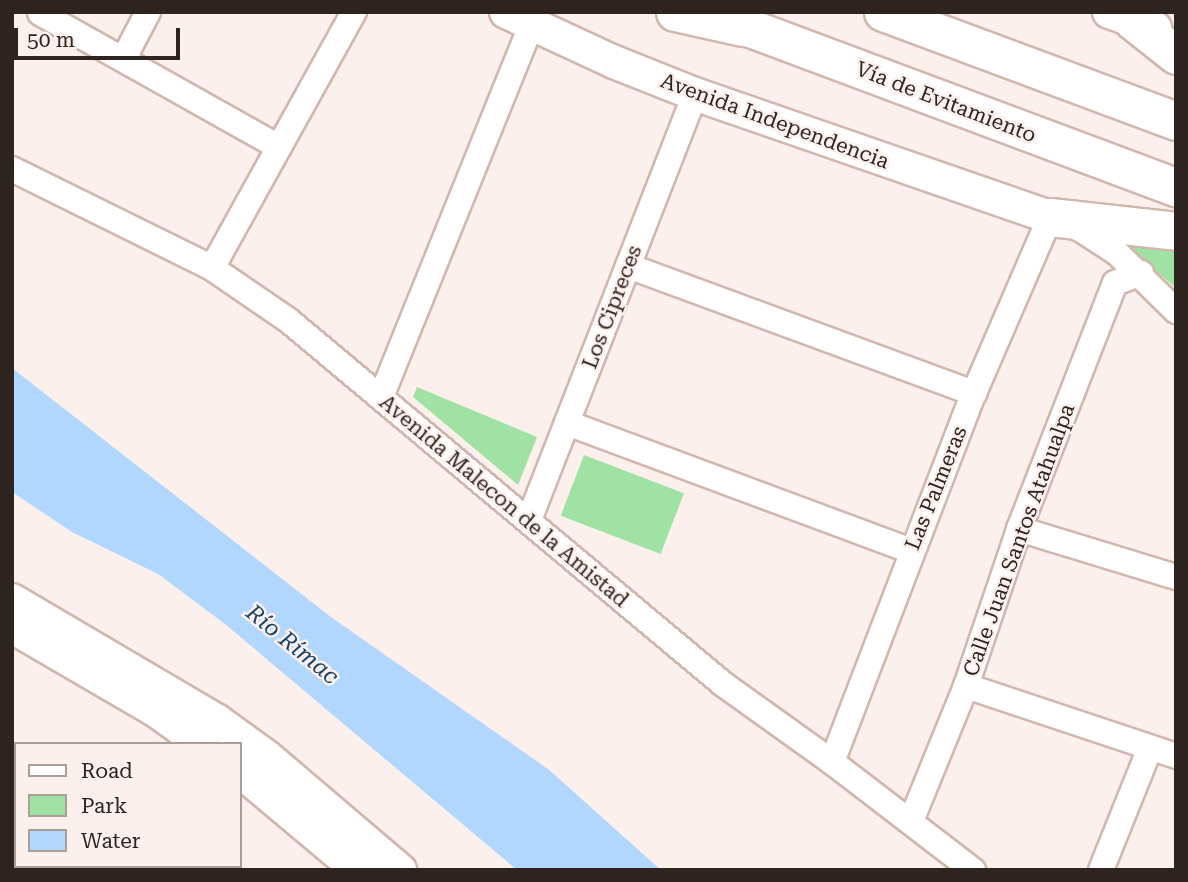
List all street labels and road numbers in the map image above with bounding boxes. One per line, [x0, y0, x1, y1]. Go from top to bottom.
street label: Vía de Evitamiento [852, 56, 1040, 148]
street label: Avenida Independencia [657, 68, 893, 174]
street label: Los Cipreces [577, 242, 647, 372]
street label: Avenida Malecon de la Amistad [374, 389, 634, 613]
street label: Calle Juan Santos Atahualpa [958, 400, 1080, 680]
street label: Las Palmeras [900, 422, 972, 554]

